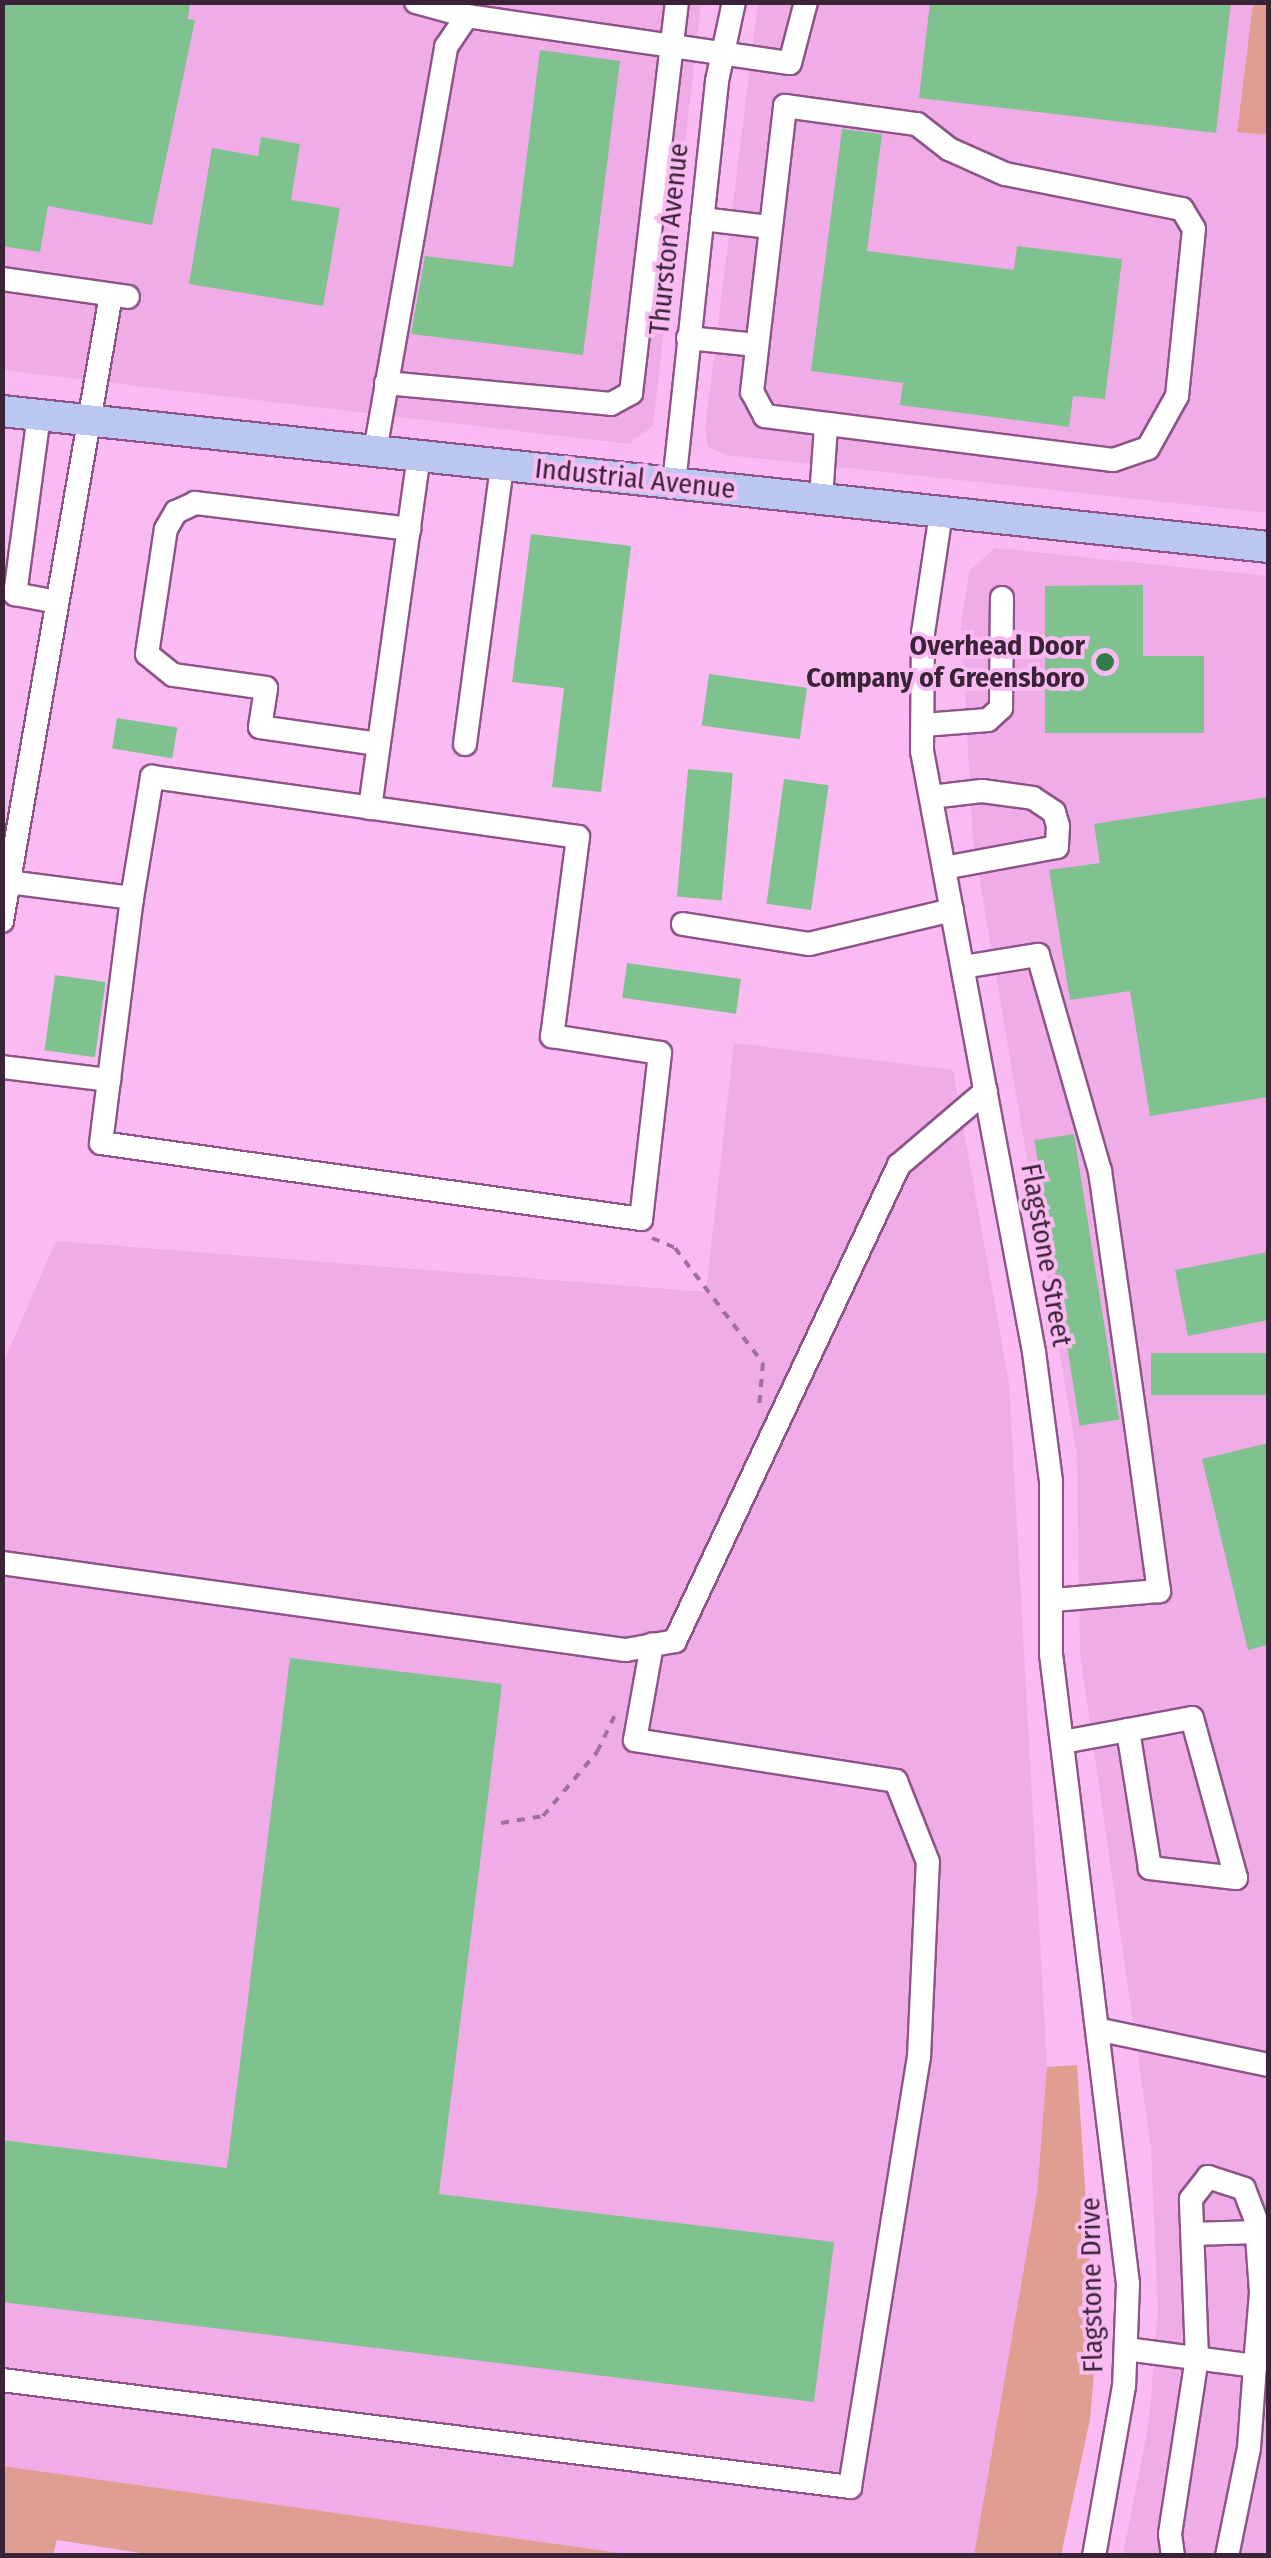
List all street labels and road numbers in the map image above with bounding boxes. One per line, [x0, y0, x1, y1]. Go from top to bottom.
street label: Thurston Avenue [642, 141, 696, 337]
street label: Industrial Avenue [533, 452, 737, 506]
street label: Flagstone Street [1013, 1161, 1079, 1349]
street label: Flagstone Drive [1074, 2197, 1110, 2373]

